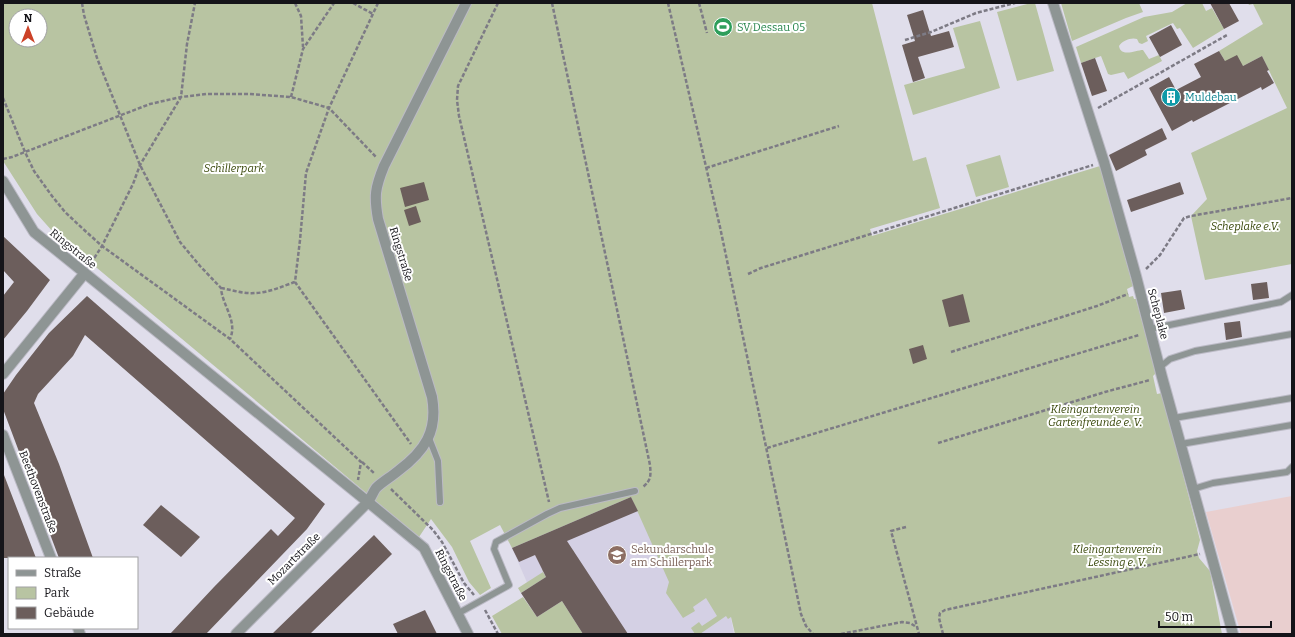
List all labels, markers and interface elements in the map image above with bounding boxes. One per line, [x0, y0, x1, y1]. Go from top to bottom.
north arrow [8, 8, 48, 48]
text: N [24, 12, 33, 25]
sports icon: SV Dessau 05 [712, 16, 734, 38]
place label: SV Dessau 05 [737, 21, 805, 34]
building icon: Muldebau [1160, 86, 1182, 108]
place label: Muldebau [1185, 91, 1237, 104]
park label: Schillerpark [204, 162, 265, 175]
park label: Scheplake e.V. [1211, 220, 1279, 233]
street label: Ringstraße [387, 225, 415, 283]
street label: Ringstraße [47, 226, 99, 272]
street label: Scheplake [1145, 287, 1171, 341]
park label: Kleingartenverein Gartenfreunde e. V. [1048, 403, 1142, 429]
street label: Beethovenstraße [16, 449, 60, 535]
street label: Mozartstraße [265, 530, 323, 588]
place label: Sekundarschule am Schillerpark [631, 543, 714, 569]
park label: Kleingartenverein Lessing e. V. [1072, 543, 1162, 569]
school or university icon: Sekundarschule am Schillerpark [606, 544, 628, 566]
street label: Ringstraße [432, 547, 470, 603]
legend [8, 557, 138, 629]
text: Straße [44, 566, 81, 580]
text: Park [44, 586, 70, 600]
scale bar [1159, 603, 1271, 629]
text: Gebäude [44, 606, 94, 620]
text: 50 m [1165, 610, 1194, 624]

